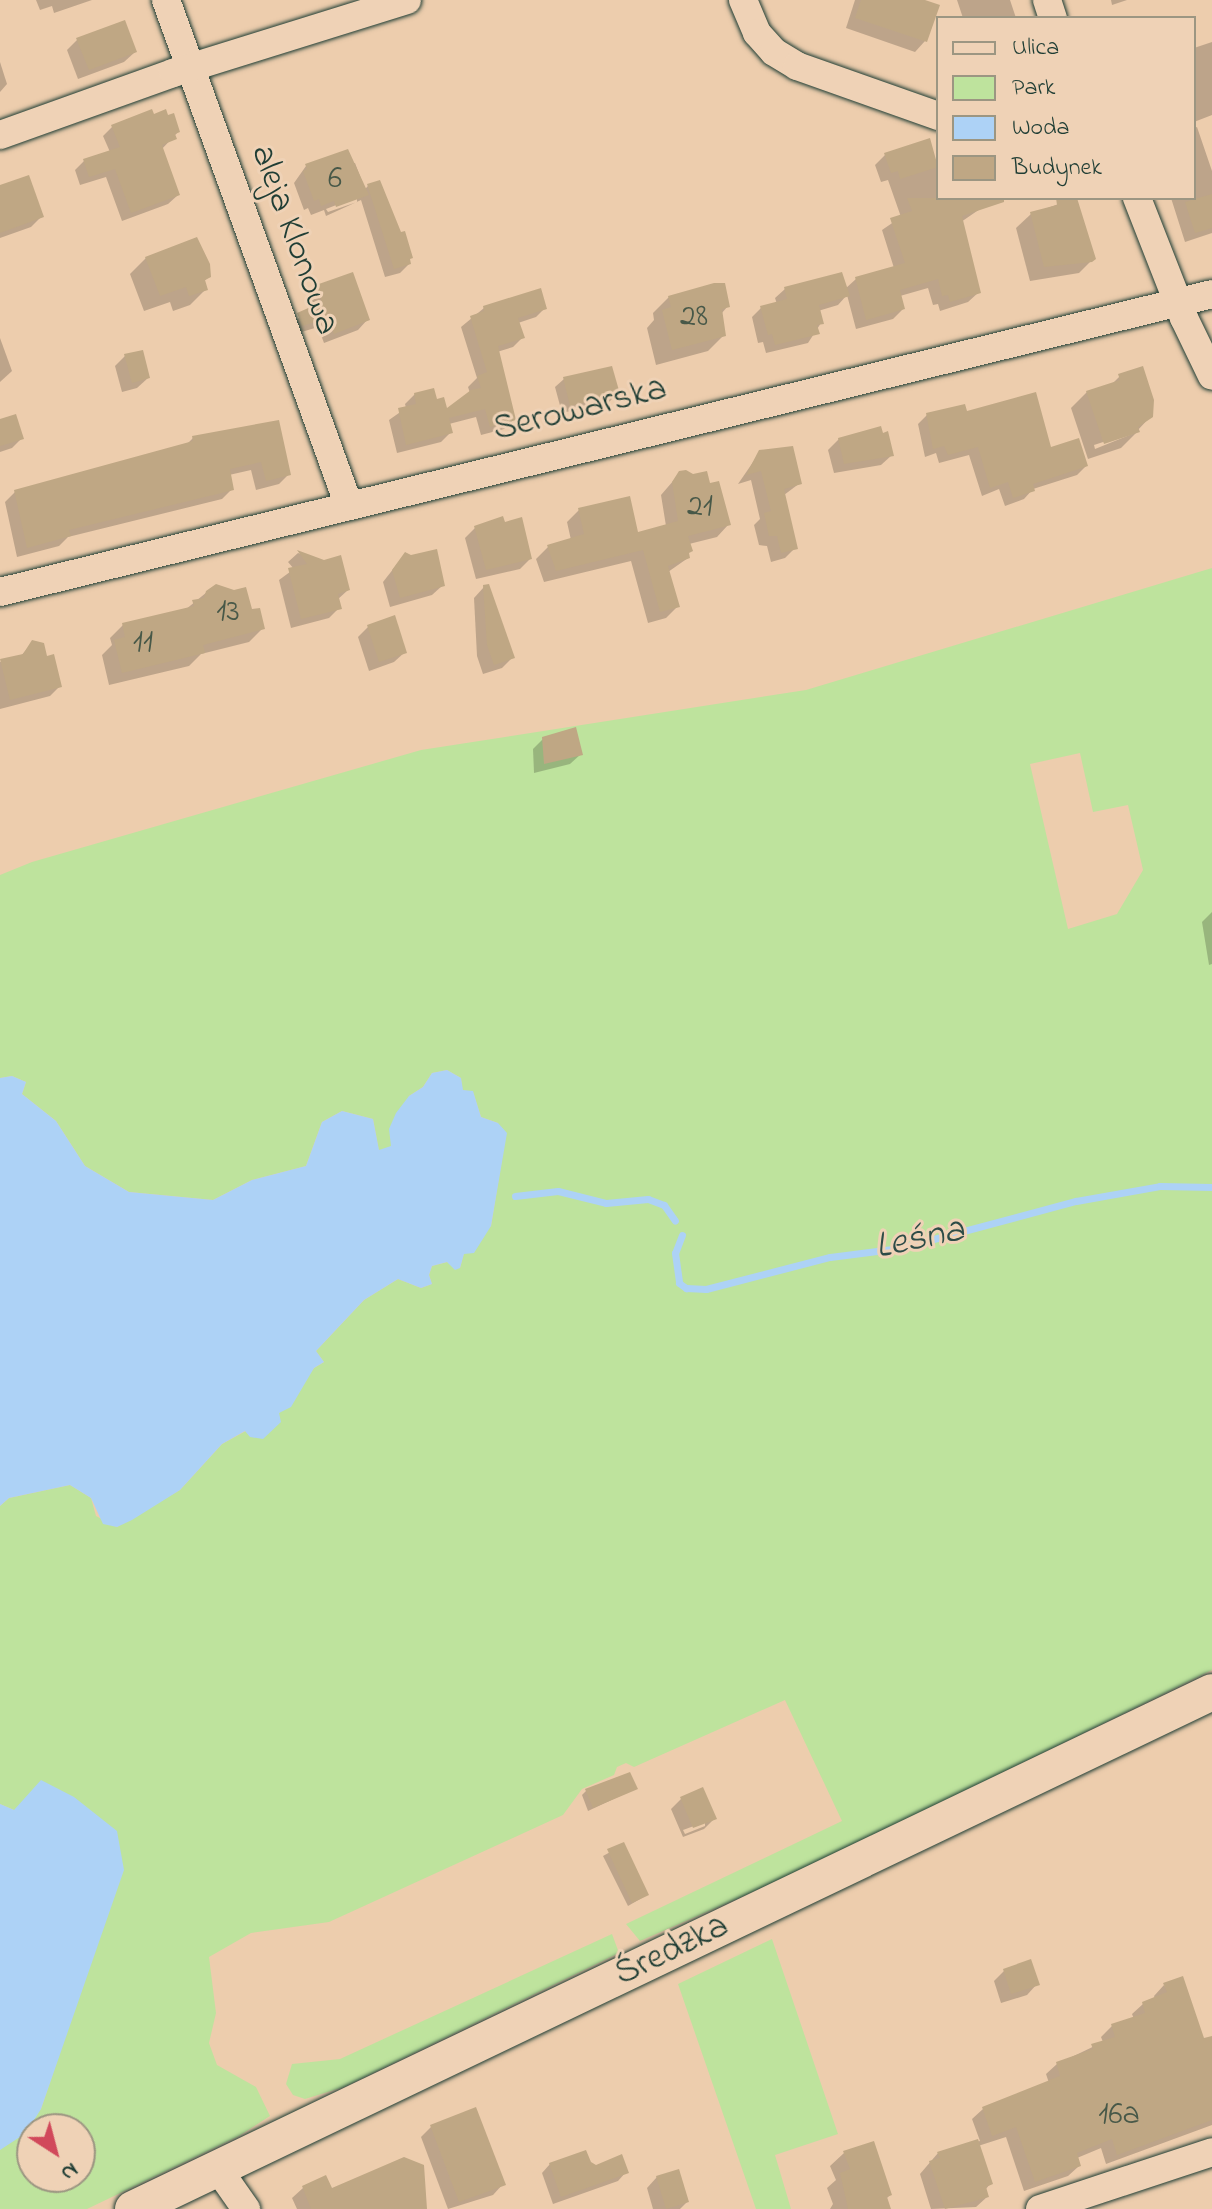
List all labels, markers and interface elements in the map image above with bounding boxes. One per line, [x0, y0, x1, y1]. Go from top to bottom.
legend [936, 16, 1196, 200]
text: Ulica [1012, 31, 1059, 66]
text: Park [1012, 71, 1055, 106]
text: Woda [1012, 111, 1070, 146]
street label: aleja Klonowa [240, 139, 348, 341]
text: Budynek [1012, 151, 1102, 186]
house number: 6 [328, 161, 342, 199]
house number: 28 [680, 299, 708, 337]
street label: Serowarska [489, 368, 671, 452]
house number: 21 [687, 489, 713, 527]
house number: 13 [216, 594, 240, 632]
house number: 11 [133, 625, 153, 663]
water label: Leśna [871, 1208, 969, 1272]
street label: Średzka [608, 1905, 736, 1997]
house number: 16a [1098, 2097, 1140, 2135]
north arrow [16, 2113, 96, 2193]
text: N [54, 2153, 84, 2188]

